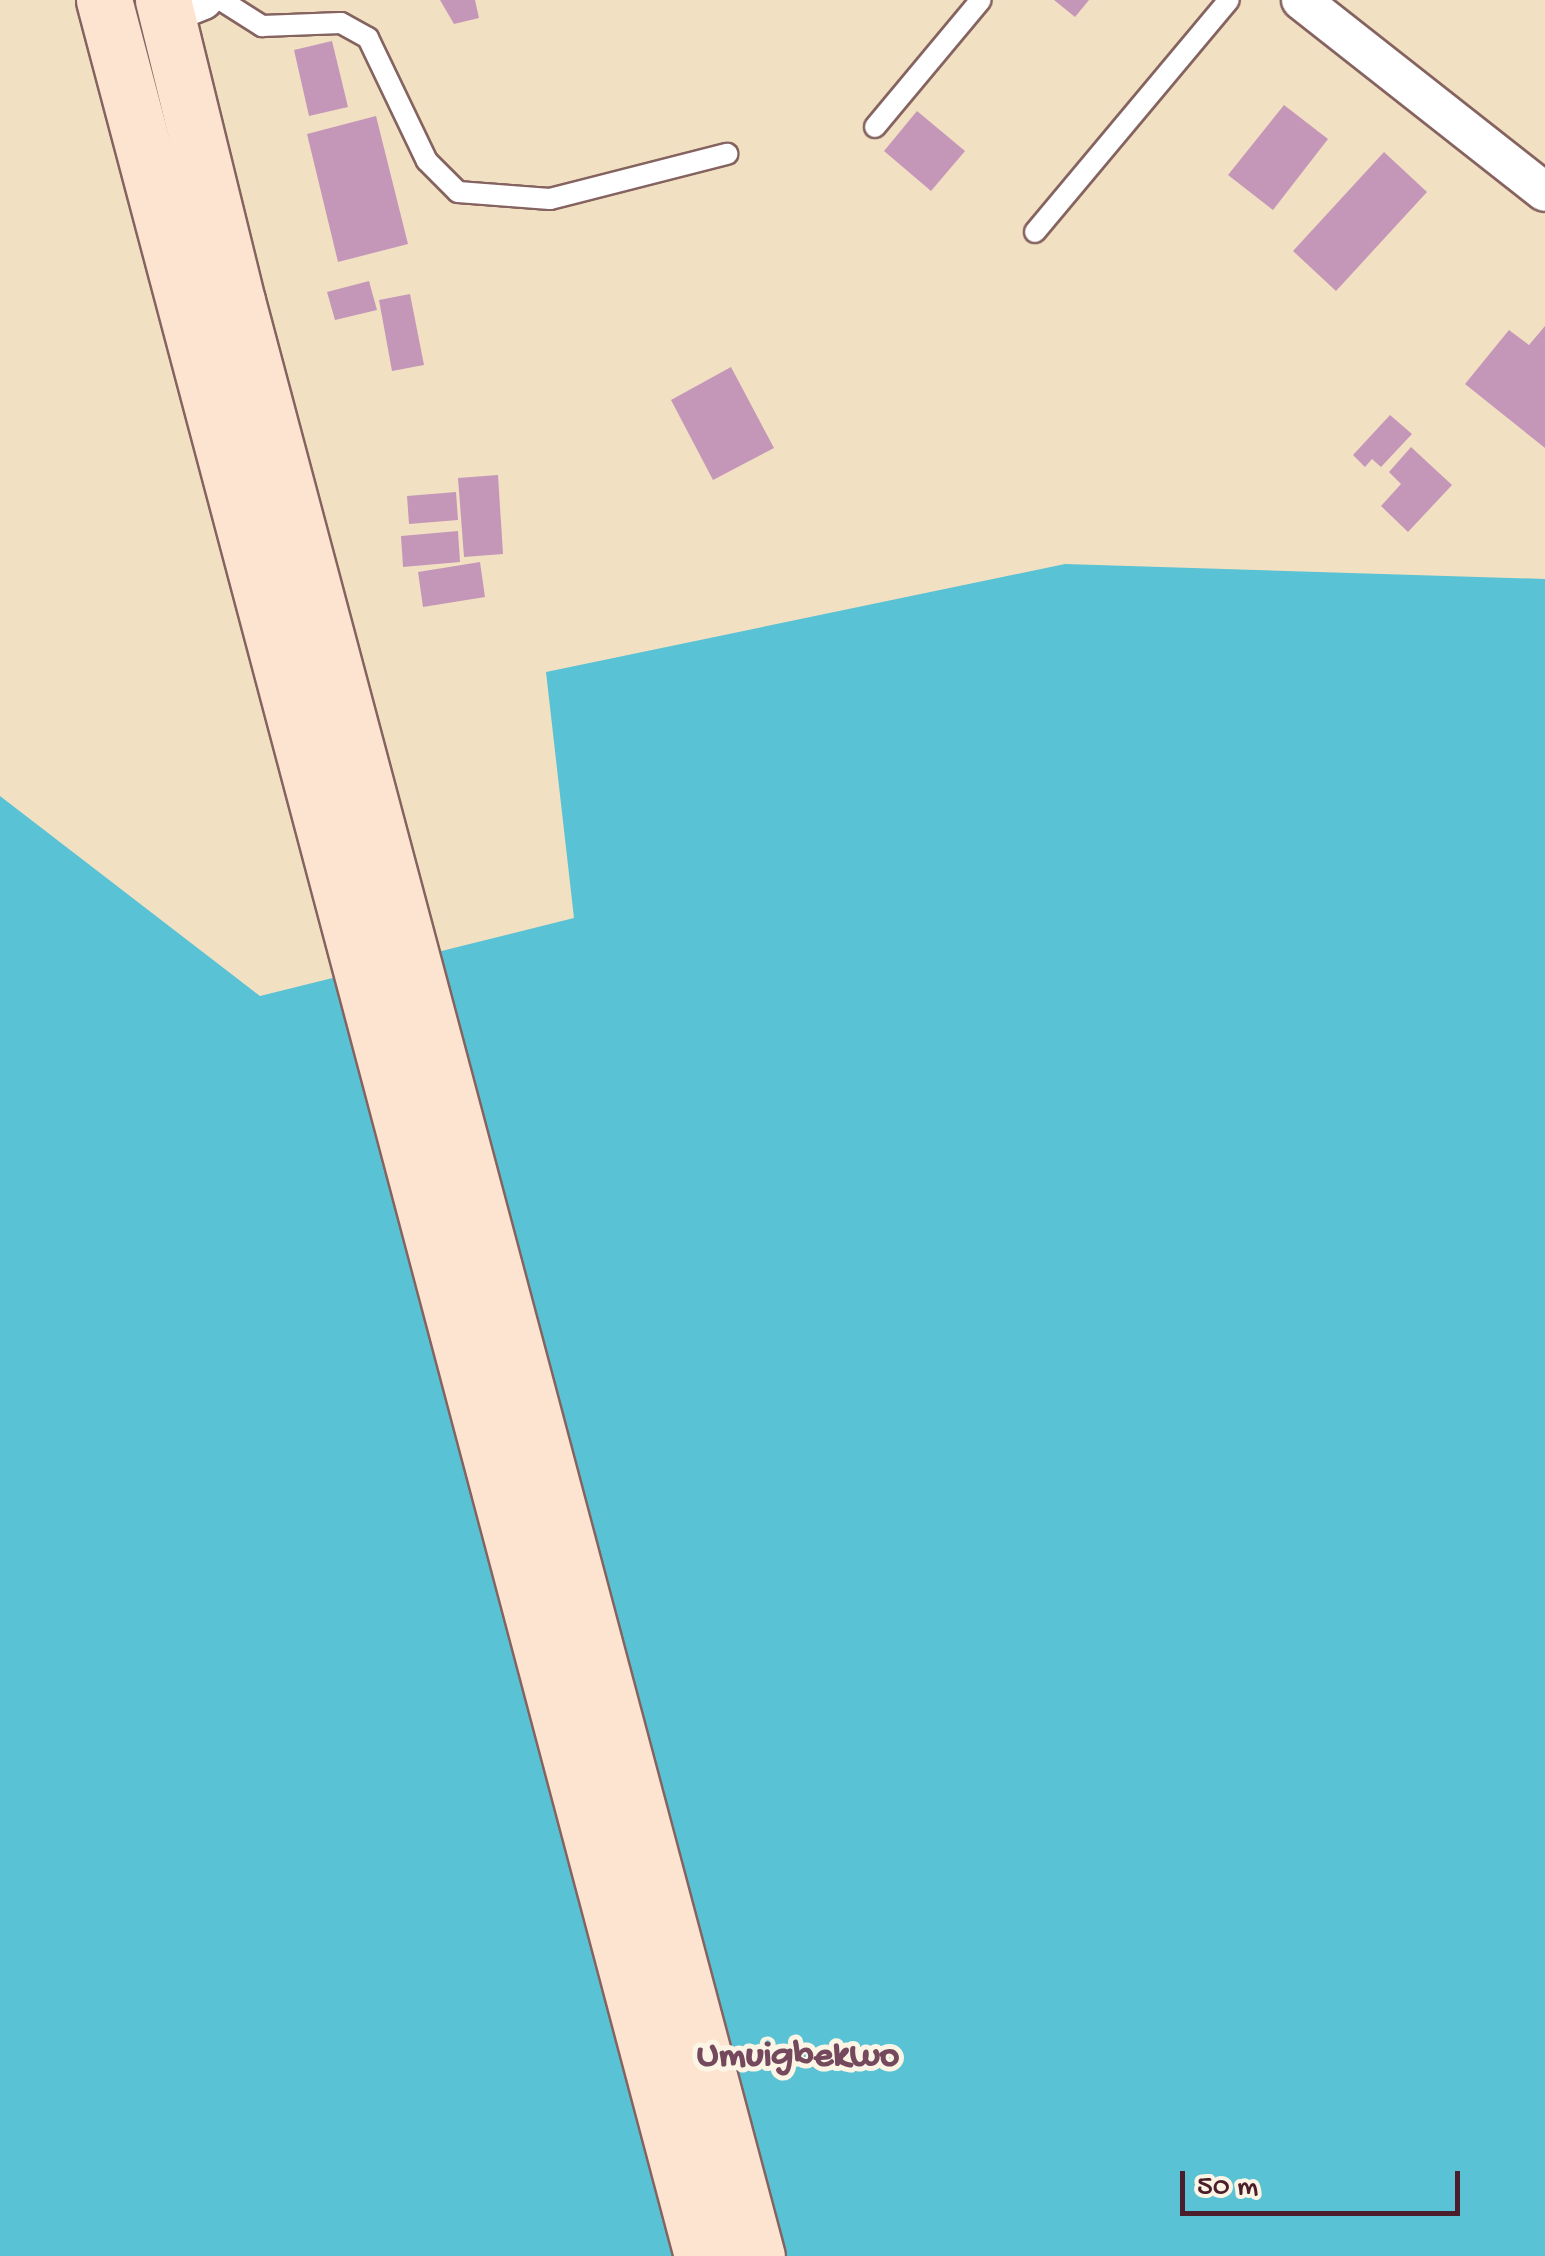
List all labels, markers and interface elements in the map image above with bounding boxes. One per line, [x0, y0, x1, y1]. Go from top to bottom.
district label: Umuigbekwo [697, 2035, 899, 2081]
scale bar [1185, 2151, 1465, 2213]
text: 50 m [1197, 2171, 1258, 2206]

